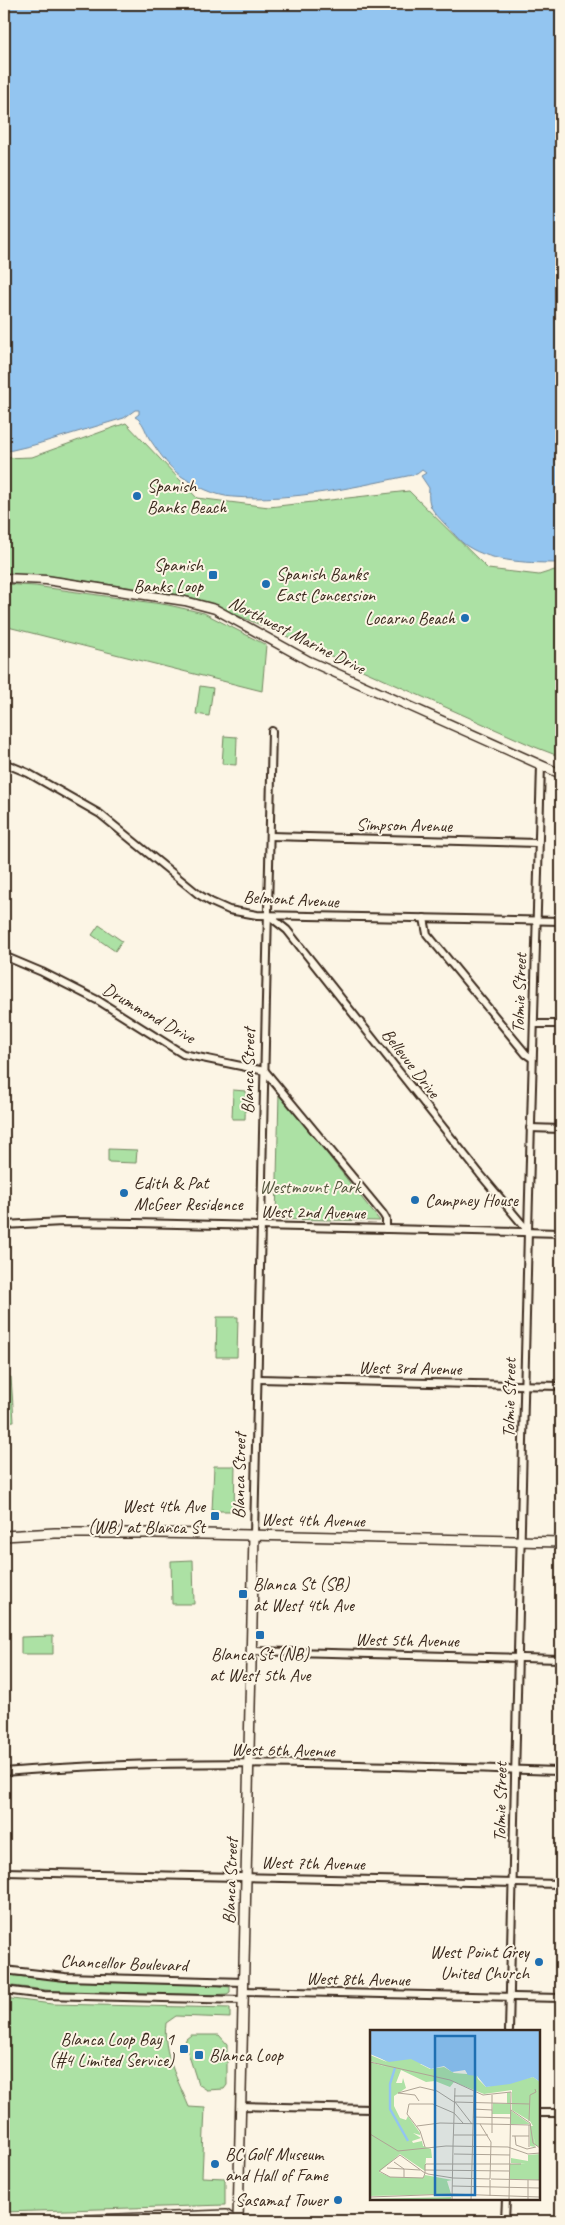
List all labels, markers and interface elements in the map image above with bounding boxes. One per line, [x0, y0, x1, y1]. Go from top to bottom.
place label: Spanish Banks Beach [147, 475, 227, 518]
marker: Spanish Banks Beach [131, 490, 143, 502]
place label: Spanish Banks Loop [133, 554, 205, 597]
place label: Spanish Banks East Concession [276, 563, 376, 606]
marker: Spanish Banks Loop [207, 569, 219, 581]
marker: Spanish Banks East Concession [260, 578, 272, 590]
street label: Northwest Marine Drive [225, 591, 370, 679]
place label: Locarno Beach [365, 607, 456, 629]
marker: Locarno Beach [459, 612, 471, 624]
street label: Simpson Avenue [356, 813, 453, 837]
street label: Belmont Avenue [243, 886, 340, 913]
street label: Tolmie Street [507, 951, 531, 1033]
street label: Drummond Drive [99, 978, 200, 1049]
street label: Bellevue Drive [377, 1024, 446, 1103]
street label: Blanca Street [236, 1025, 260, 1114]
place label: Edith & Pat McGeer Residence [134, 1172, 244, 1215]
park label: Westmount Park [259, 1176, 362, 1198]
marker: Edith & Pat McGeer Residence [118, 1187, 130, 1199]
place label: Campney House [425, 1189, 519, 1211]
marker: Campney House [409, 1194, 421, 1206]
street label: West 2nd Avenue [261, 1200, 367, 1224]
street label: West 3rd Avenue [358, 1356, 463, 1380]
street label: Tolmie Street [497, 1356, 521, 1438]
street label: Blanca Street [227, 1430, 251, 1519]
place label: West 4th Ave (WB) at Blanca St [88, 1495, 207, 1538]
street label: West 4th Avenue [261, 1508, 366, 1532]
marker: West 4th Ave (WB) at Blanca St [209, 1510, 221, 1522]
place label: Blanca St (SB) at West 4th Ave [253, 1573, 355, 1616]
marker: Blanca St (SB) at West 4th Ave [237, 1588, 249, 1600]
street label: West 5th Avenue [355, 1628, 460, 1652]
marker: Blanca St (NB) at West 5th Ave [254, 1629, 266, 1641]
place label: Blanca St (NB) at West 5th Ave [210, 1643, 312, 1686]
street label: West 6th Avenue [231, 1738, 336, 1762]
street label: Tolmie Street [488, 1760, 512, 1842]
street label: Blanca Street [218, 1835, 243, 1924]
street label: West 7th Avenue [261, 1851, 366, 1875]
place label: West Point Grey United Church [430, 1941, 531, 1984]
street label: Chancellor Boulevard [60, 1950, 191, 1976]
marker: West Point Grey United Church [533, 1956, 545, 1968]
street label: West 8th Avenue [306, 1967, 411, 1991]
place label: Blanca Loop Bay 1 (#4 Limited Service) [49, 2028, 175, 2071]
inset map [370, 2030, 540, 2200]
marker: Blanca Loop Bay 1 (#4 Limited Service) [178, 2043, 190, 2055]
place label: Blanca Loop [209, 2044, 284, 2066]
marker: Blanca Loop [193, 2049, 205, 2061]
place label: BC Golf Museum and Hall of Fame [225, 2143, 329, 2186]
marker: BC Golf Museum and Hall of Fame [209, 2158, 221, 2170]
place label: Sasamat Tower [235, 2189, 330, 2211]
marker: Sasamat Tower [332, 2194, 344, 2206]

